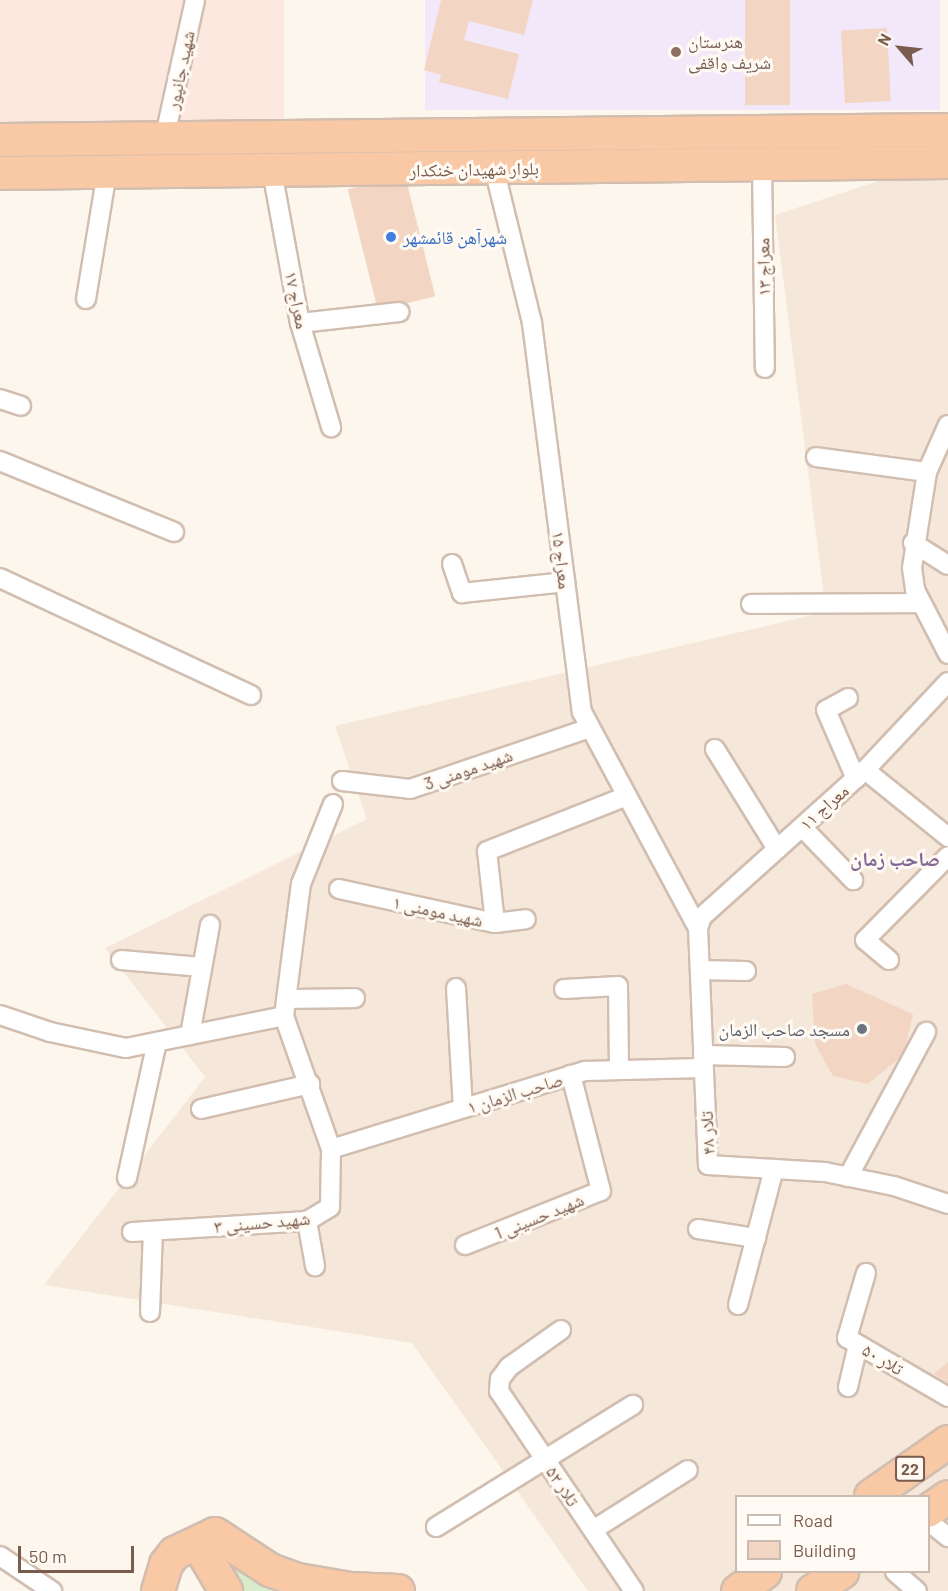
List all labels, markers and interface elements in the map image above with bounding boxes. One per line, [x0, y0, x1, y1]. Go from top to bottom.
north arrow [870, 18, 930, 78]
street label: شهید جانپور [161, 29, 199, 111]
text: N [873, 30, 895, 48]
place label: هنرستان شریف واقفی [688, 31, 771, 74]
marker: هنرستان شریف واقفی [669, 45, 683, 59]
street label: بلوار شهیدان خنکدار [409, 157, 539, 181]
place label: شهرآهن قائمشهر [403, 226, 507, 248]
marker: شهرآهن قائمشهر [384, 230, 398, 244]
street label: معراج ۱۳ [752, 238, 774, 296]
street label: معراج ۱۷ [280, 269, 314, 331]
street label: معراج ۱۵ [548, 530, 576, 590]
street label: شهید مومنی 3 [421, 744, 515, 794]
street label: معراج ۱۱ [795, 779, 853, 835]
district label: صاحب زمان [850, 846, 940, 870]
street label: شهید مومنی ۱ [391, 891, 485, 931]
place label: مسجد صاحب الزمان [719, 1018, 850, 1040]
marker: مسجد صاحب الزمان [855, 1022, 869, 1036]
street label: صاحب الزمان ۱ [465, 1068, 565, 1118]
street label: تلار ۴۸ [695, 1111, 719, 1155]
street label: شهید حسینی 1 [491, 1188, 587, 1244]
street label: شهید حسینی ۳ [213, 1207, 311, 1237]
street label: تلار ۵۰ [859, 1339, 907, 1379]
road number: 22 [895, 1456, 925, 1482]
street label: تلار ۵۲ [542, 1462, 584, 1510]
legend [735, 1495, 930, 1573]
text: Road [793, 1509, 833, 1531]
scale bar [21, 1534, 136, 1572]
text: Building [793, 1539, 856, 1561]
text: 50 m [29, 1545, 67, 1567]

